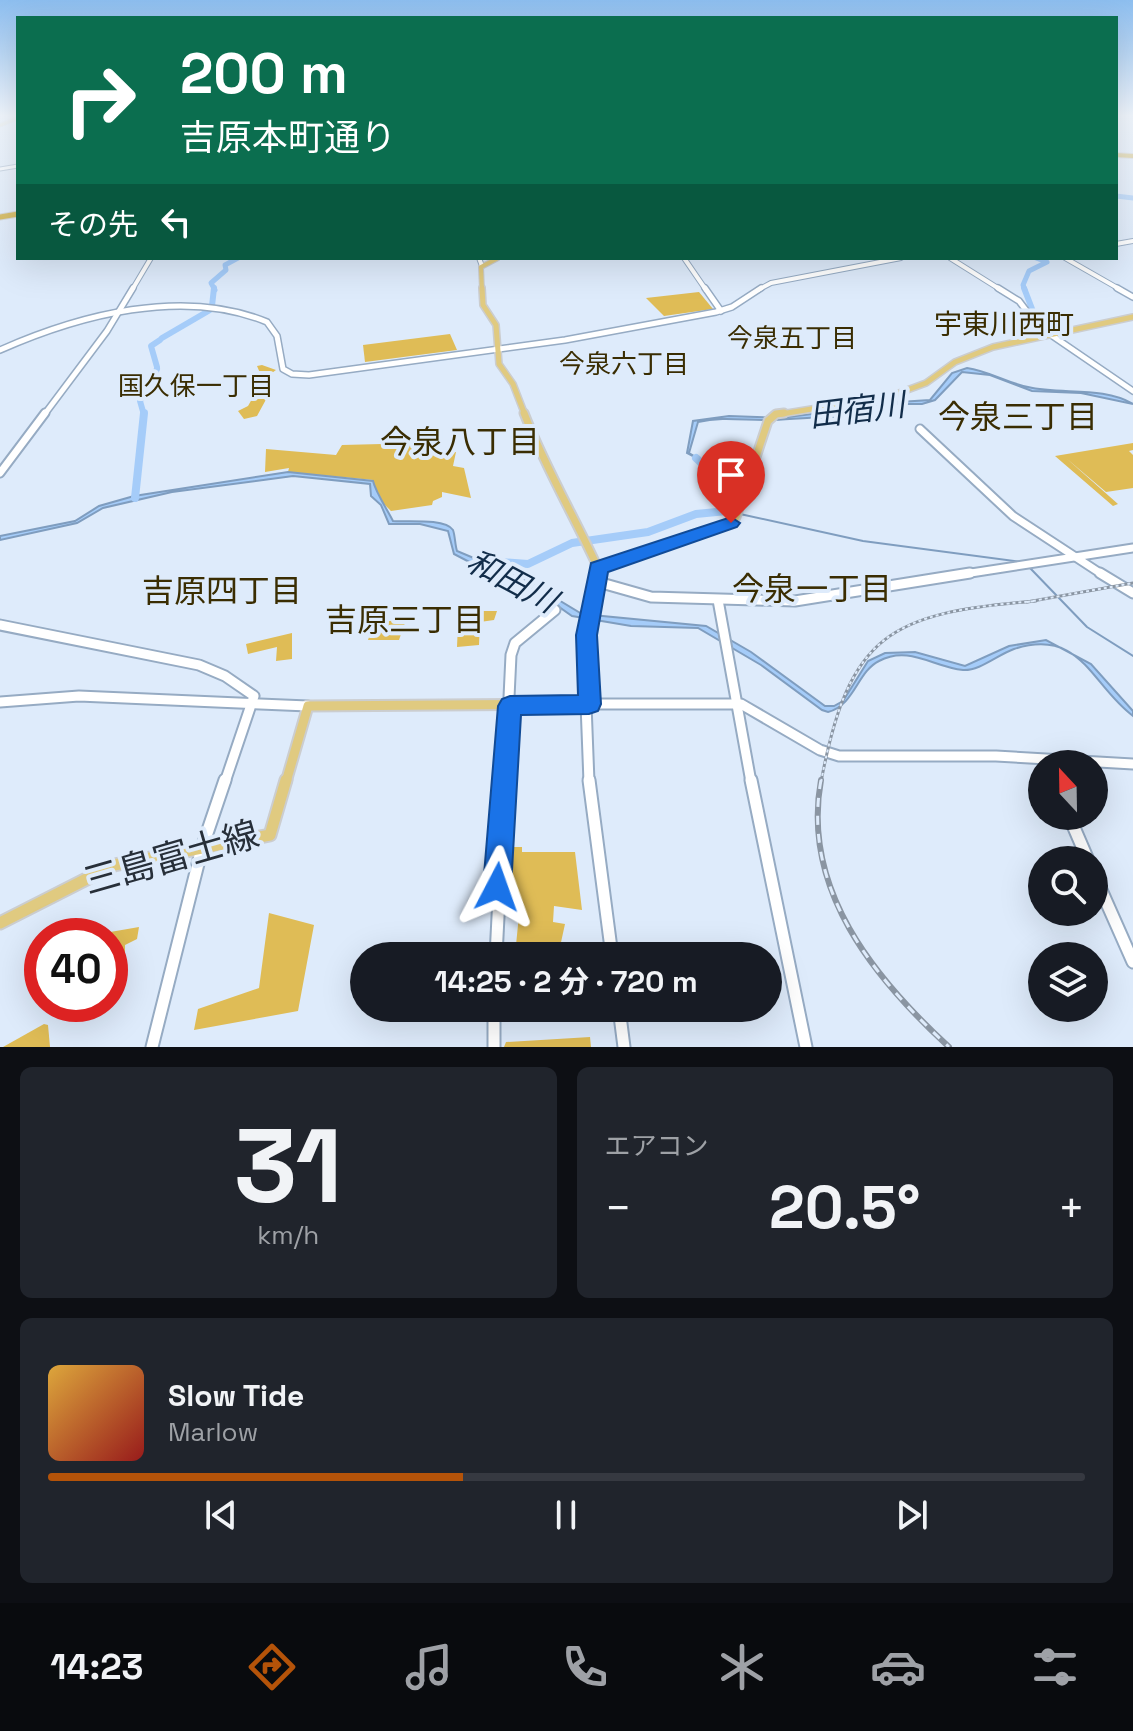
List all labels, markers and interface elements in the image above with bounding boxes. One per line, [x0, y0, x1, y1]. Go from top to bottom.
text: 200 m [180, 38, 348, 109]
icon: right [48, 48, 152, 152]
text: 吉原本町通り [180, 115, 396, 161]
icon: left [154, 200, 198, 244]
text: その先 [48, 205, 138, 244]
district label: 宇東川西町 [934, 306, 1074, 342]
district label: 今泉五丁目 [727, 321, 857, 355]
district label: 今泉六丁目 [559, 347, 689, 381]
district label: 国久保一丁目 [118, 369, 274, 403]
water label: 田宿川 [807, 384, 910, 436]
district label: 今泉三丁目 [938, 397, 1098, 437]
district label: 今泉八丁目 [380, 422, 540, 462]
pin [697, 441, 765, 523]
icon: arrive [709, 453, 753, 497]
water label: 和田川 [460, 541, 566, 623]
district label: 今泉一丁目 [732, 569, 892, 609]
district label: 吉原四丁目 [142, 571, 302, 611]
district label: 吉原三丁目 [325, 600, 485, 640]
north arrow [1028, 750, 1108, 830]
map controls [1028, 750, 1108, 1022]
street label: 三島富士線 [78, 811, 264, 905]
position arrow [455, 845, 539, 929]
button: search [1028, 846, 1108, 926]
speed limit sign: 40 [24, 918, 128, 1022]
button: layers [1028, 942, 1108, 1022]
text: 14:25 · 2 分 · 720 m [434, 962, 698, 1001]
text: 31 [234, 1100, 342, 1232]
text: エアコン [605, 1129, 709, 1163]
text: 20.5° [769, 1169, 920, 1246]
text: − [605, 1180, 632, 1236]
text: + [1058, 1180, 1085, 1236]
text: km/h [257, 1218, 319, 1252]
text: Slow Tide [168, 1376, 304, 1415]
text: Marlow [168, 1415, 258, 1449]
icon: previous [199, 1493, 243, 1537]
icon: pause [544, 1493, 588, 1537]
icon: next [890, 1493, 934, 1537]
icon: directions [244, 1639, 300, 1695]
icon: music [401, 1639, 457, 1695]
icon: phone [557, 1639, 613, 1695]
icon: climate [714, 1639, 770, 1695]
icon: car [870, 1639, 926, 1695]
icon: filters [1027, 1639, 1083, 1695]
text: 14:23 [50, 1644, 143, 1690]

